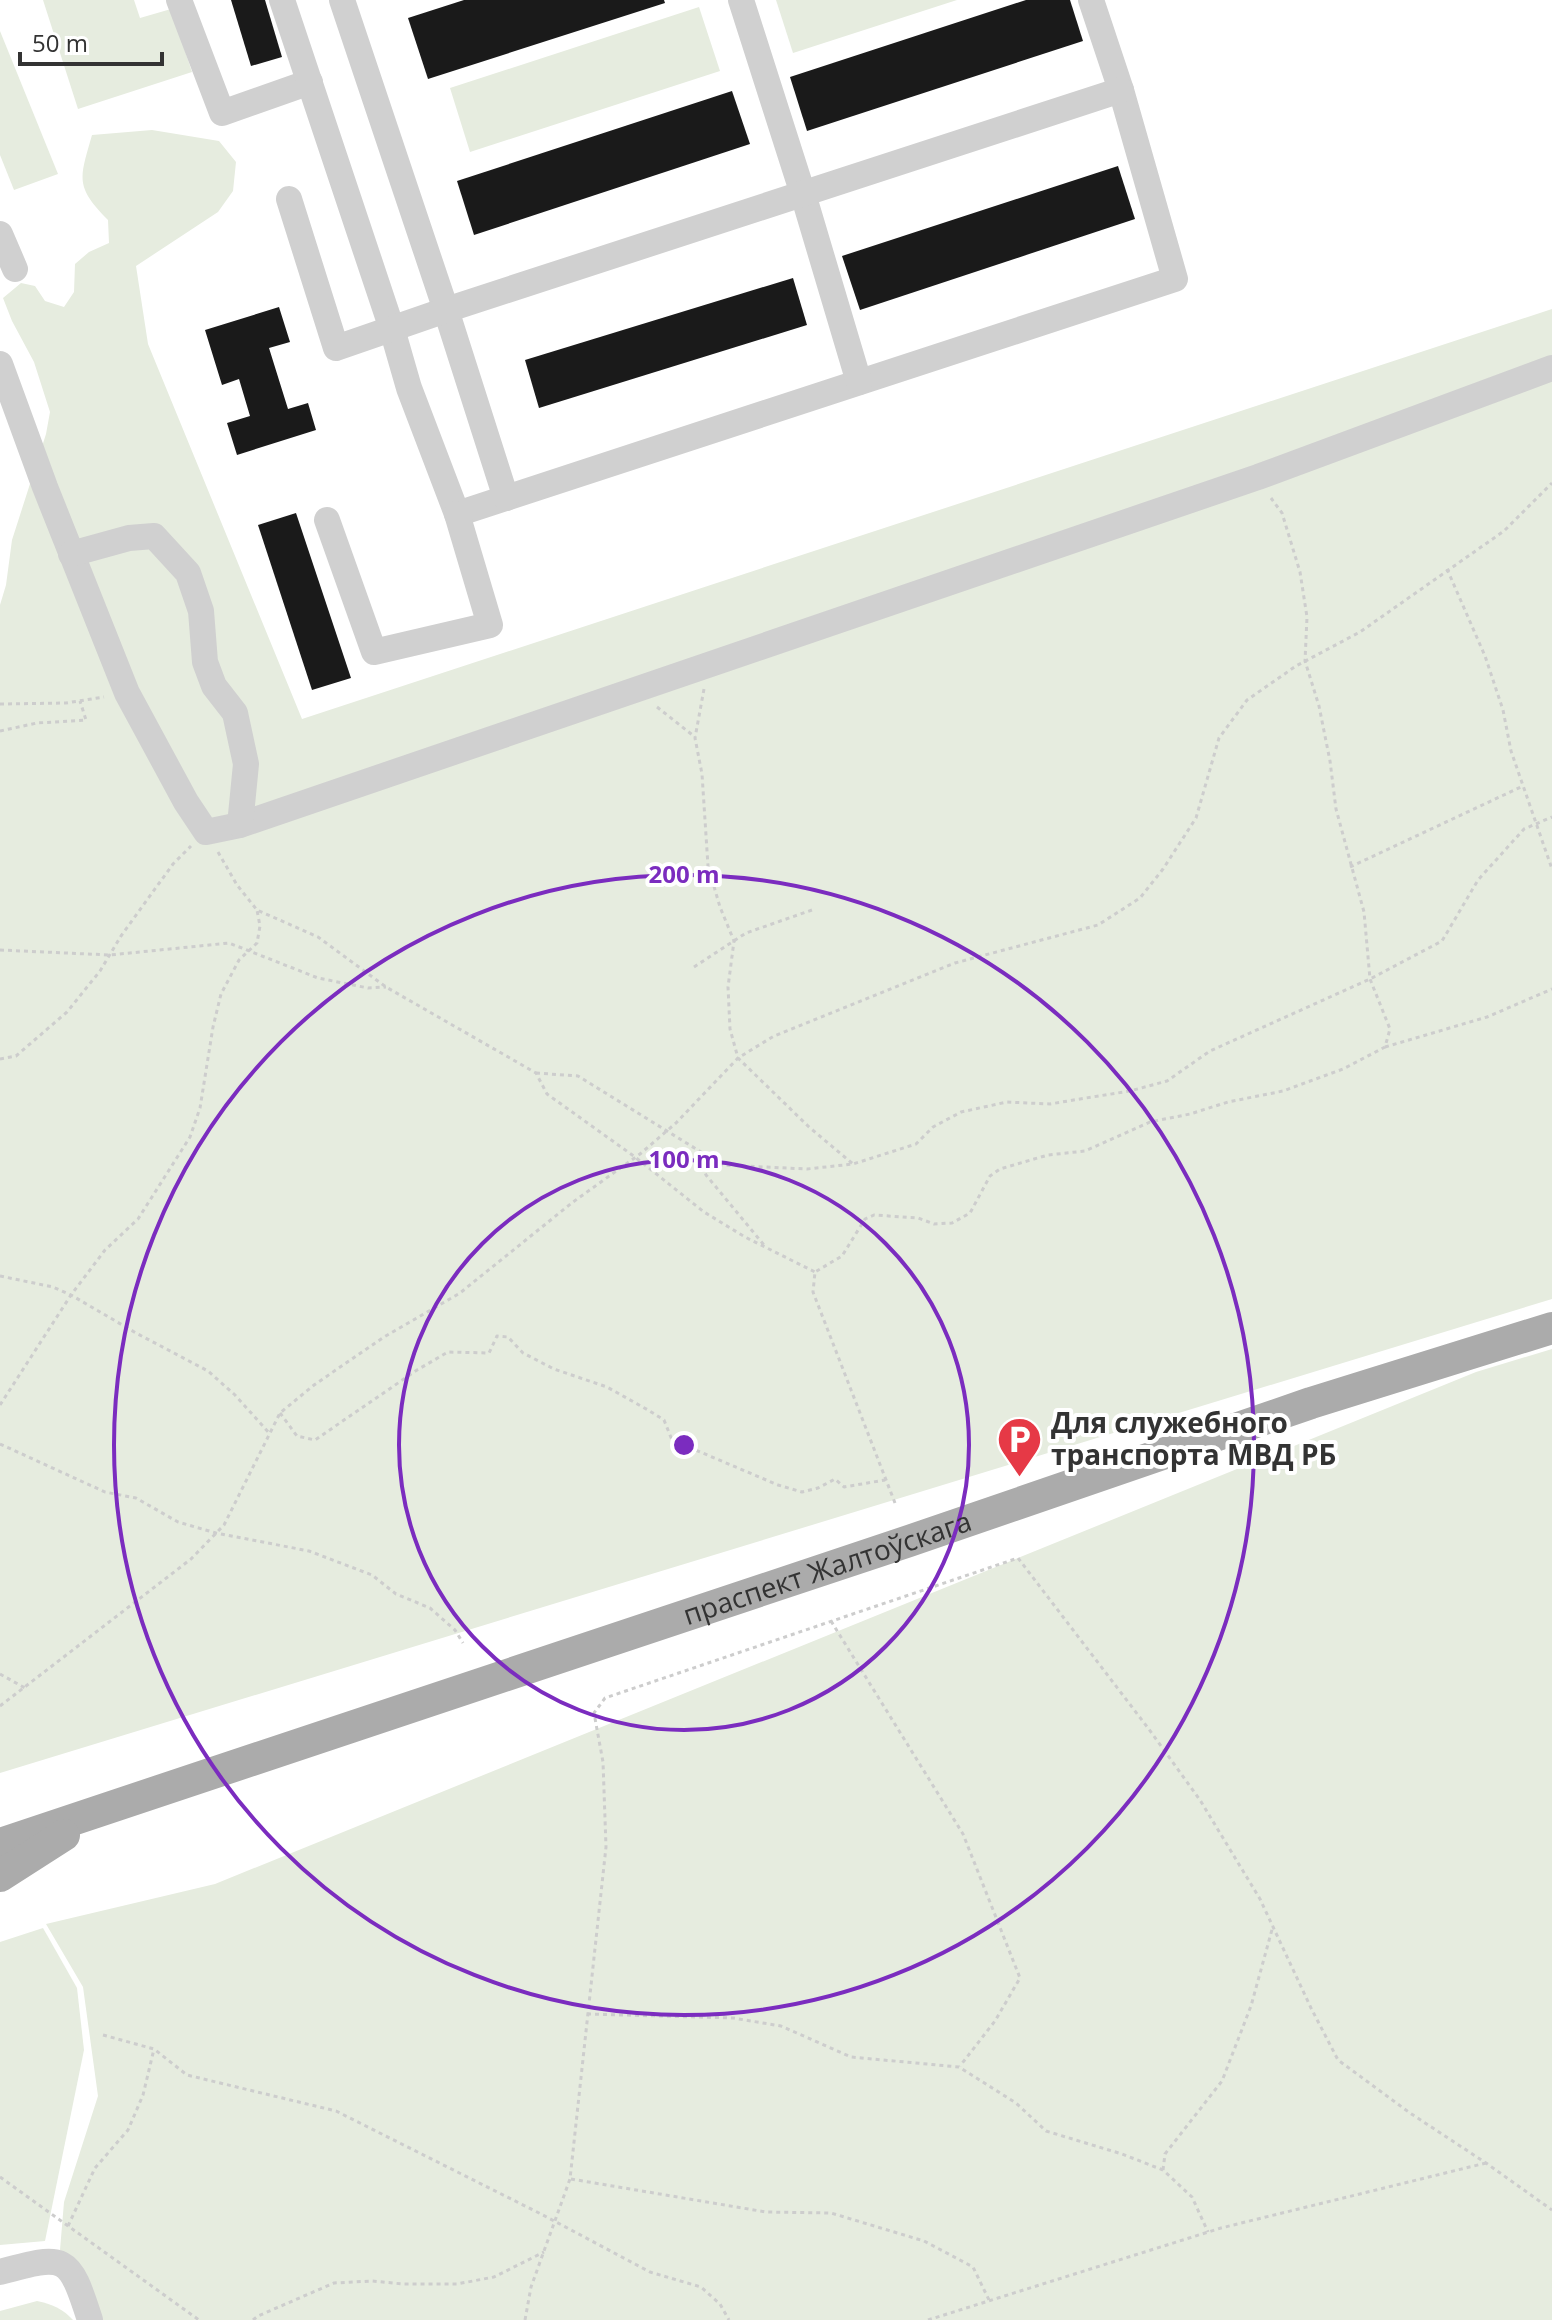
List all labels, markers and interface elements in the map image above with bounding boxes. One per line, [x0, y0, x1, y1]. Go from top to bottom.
scale bar [20, 16, 162, 66]
text: 50 m [32, 26, 88, 59]
text: 200 m [649, 857, 719, 890]
text: 100 m [649, 1142, 719, 1175]
place label: Для служебного транспорта МВД РБ [1051, 1403, 1336, 1473]
parking icon: Для служебного транспорта МВД РБ [996, 1415, 1044, 1478]
centre of rings [670, 1431, 698, 1459]
street label: праспект Жалтоўскага [678, 1501, 976, 1633]

